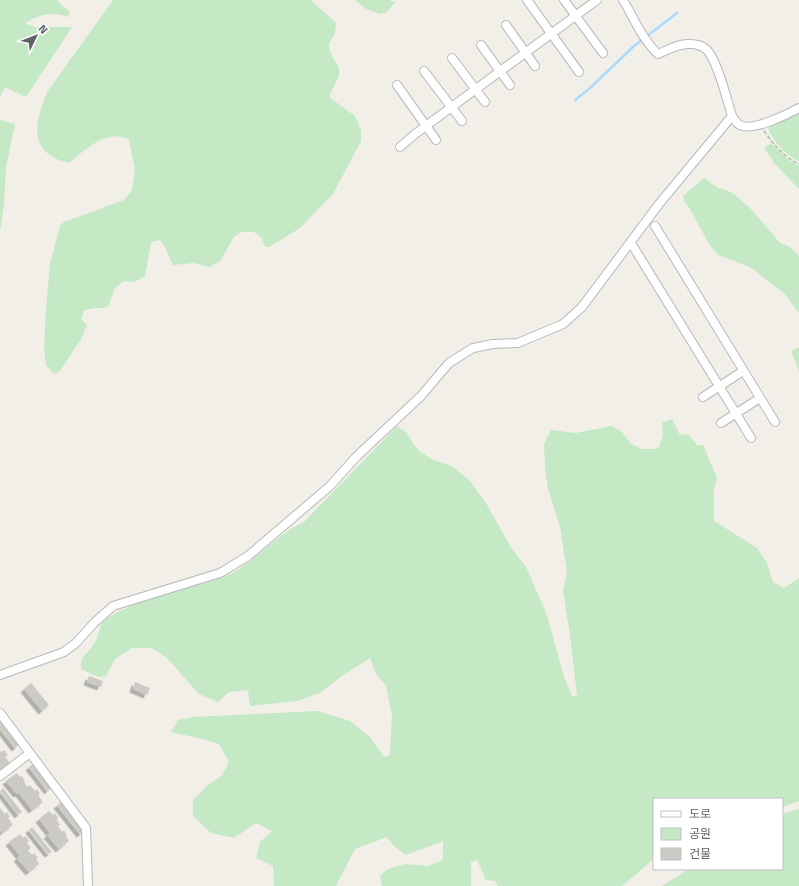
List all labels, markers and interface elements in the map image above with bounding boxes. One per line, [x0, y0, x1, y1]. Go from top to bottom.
north arrow [16, 16, 56, 56]
text: N [35, 21, 52, 37]
legend [653, 798, 783, 870]
text: 도로 [689, 804, 711, 823]
text: 공원 [689, 824, 711, 843]
text: 건물 [689, 844, 711, 863]

